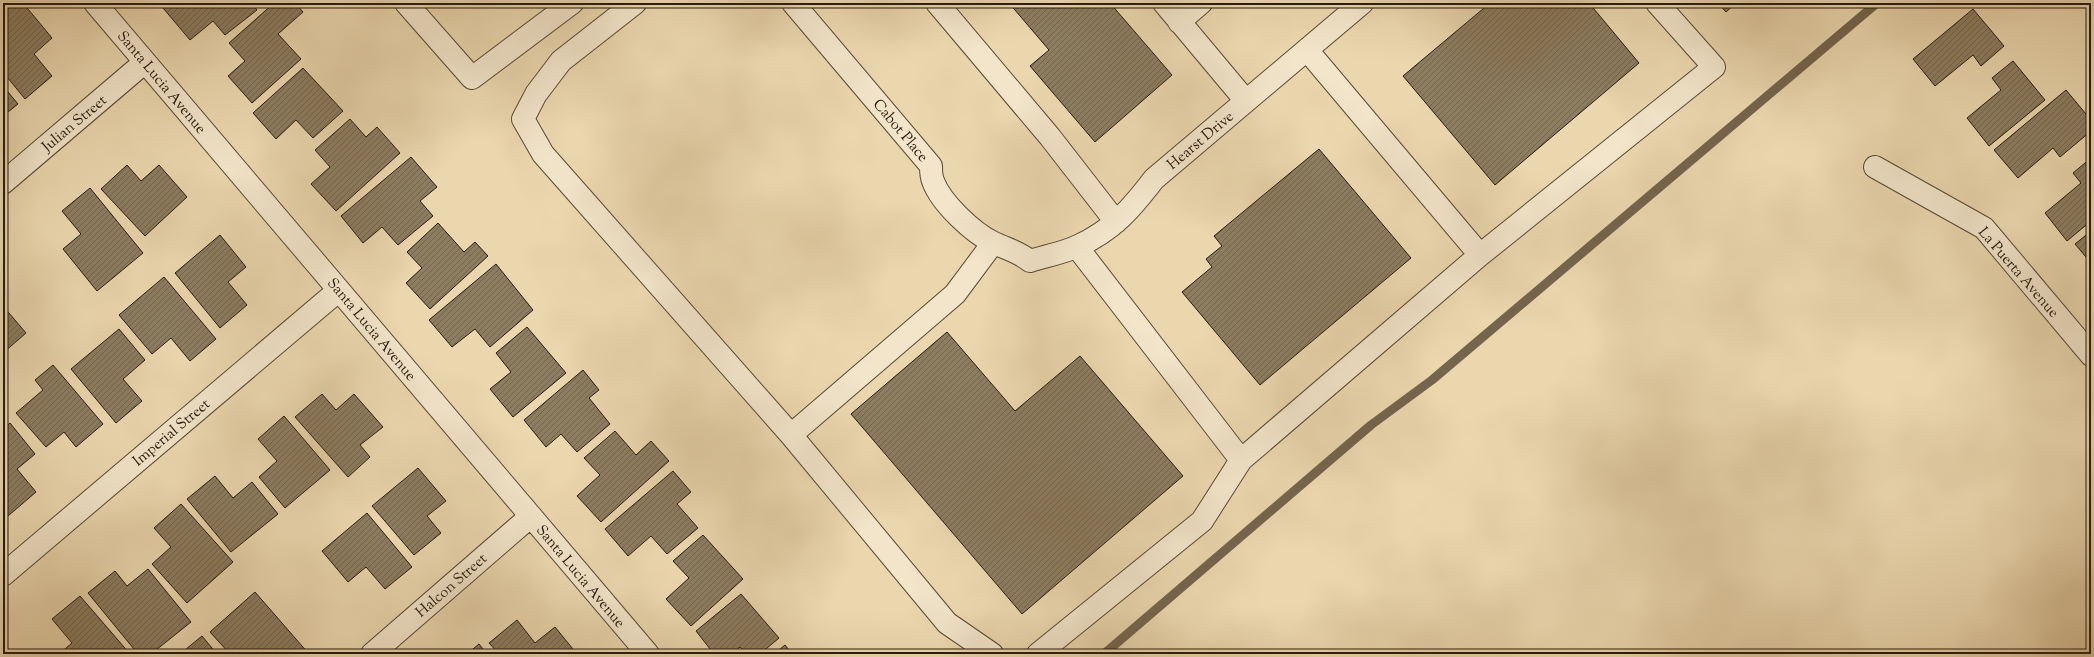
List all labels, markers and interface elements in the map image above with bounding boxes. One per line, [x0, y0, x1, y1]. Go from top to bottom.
street label: Santa Lucia Avenue [111, 27, 210, 139]
street label: Julian Street [37, 91, 112, 158]
street label: Cabot Place [867, 95, 932, 167]
street label: Hearst Drive [1163, 107, 1239, 175]
street label: La Puerta Avenue [1973, 223, 2063, 323]
street label: Santa Lucia Avenue [321, 274, 420, 386]
street label: Imperial Street [129, 394, 215, 472]
street label: Santa Lucia Avenue [530, 521, 629, 633]
street label: Halcon Street [412, 549, 492, 623]

